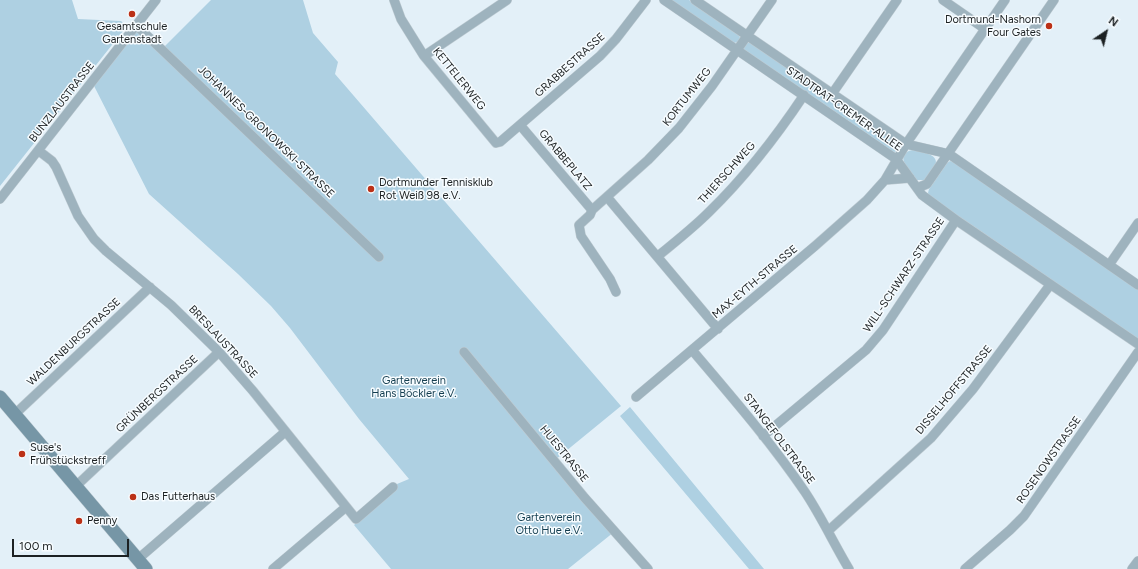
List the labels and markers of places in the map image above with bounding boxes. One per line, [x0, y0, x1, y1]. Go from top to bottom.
marker: Gesamtschule Gartenstadt [127, 9, 137, 19]
place label: Dortmund-Nashorn Four Gates [945, 13, 1041, 39]
place label: Gesamtschule Gartenstadt [97, 20, 167, 46]
marker: Dortmund-Nashorn Four Gates [1044, 21, 1054, 31]
place label: Dortmunder Tennisklub Rot Weiß 98 e.V. [379, 176, 493, 202]
marker: Dortmunder Tennisklub Rot Weiß 98 e.V. [366, 184, 376, 194]
place label: Suse's Frühstückstreff [30, 441, 106, 467]
marker: Suse's Frühstückstreff [17, 449, 27, 459]
place label: Das Futterhaus [141, 490, 215, 504]
marker: Das Futterhaus [128, 492, 138, 502]
place label: Penny [87, 514, 117, 528]
marker: Penny [74, 516, 84, 526]

